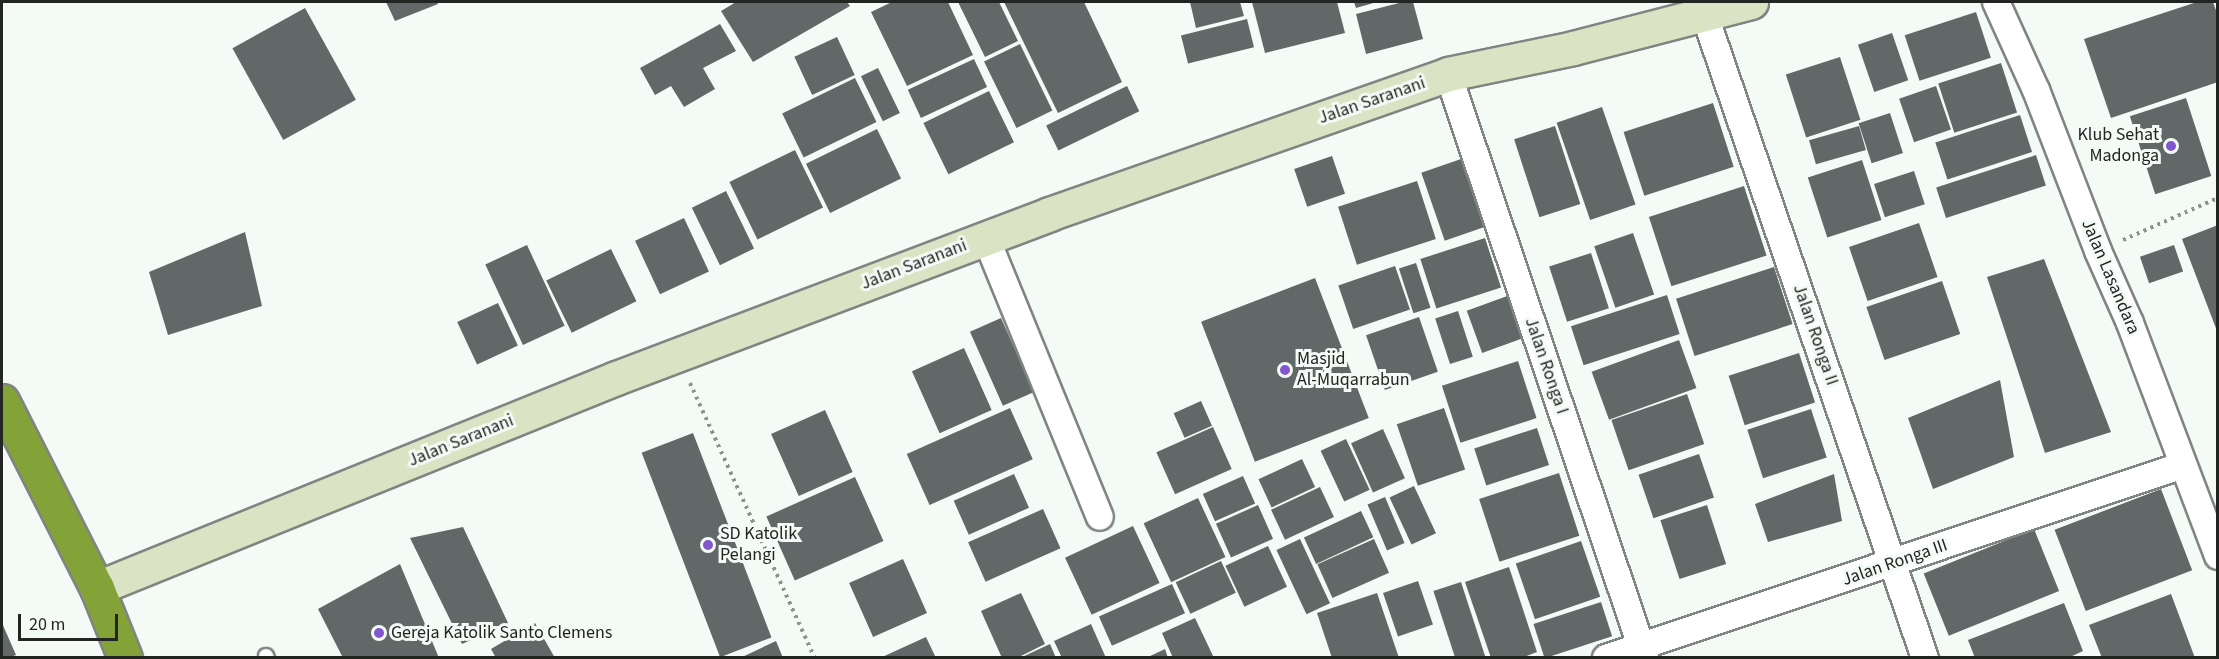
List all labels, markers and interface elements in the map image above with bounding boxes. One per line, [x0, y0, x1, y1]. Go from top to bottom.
street label: Jalan Saranani [1316, 73, 1428, 129]
place label: Klub Sehat Madonga [2077, 125, 2159, 168]
marker: Klub Sehat Madonga [2164, 139, 2178, 153]
street label: Jalan Lasandara [2076, 216, 2144, 338]
street label: Jalan Saranani [858, 235, 970, 295]
street label: Jalan Ronga II [1788, 282, 1842, 388]
street label: Jalan Ronga I [1519, 315, 1573, 417]
place label: Masjid Al-Muqarrabun [1297, 349, 1410, 392]
marker: Masjid Al-Muqarrabun [1278, 363, 1292, 377]
street label: Jalan Saranani [405, 410, 517, 472]
place label: SD Katolik Pelangi [720, 524, 797, 566]
street label: Jalan Ronga III [1839, 535, 1951, 591]
marker: SD Katolik Pelangi [701, 538, 715, 552]
scale bar [21, 602, 122, 640]
text: 20 m [29, 612, 65, 637]
place label: Gereja Katolik Santo Clemens [391, 622, 612, 644]
marker: Gereja Katolik Santo Clemens [372, 626, 386, 640]

